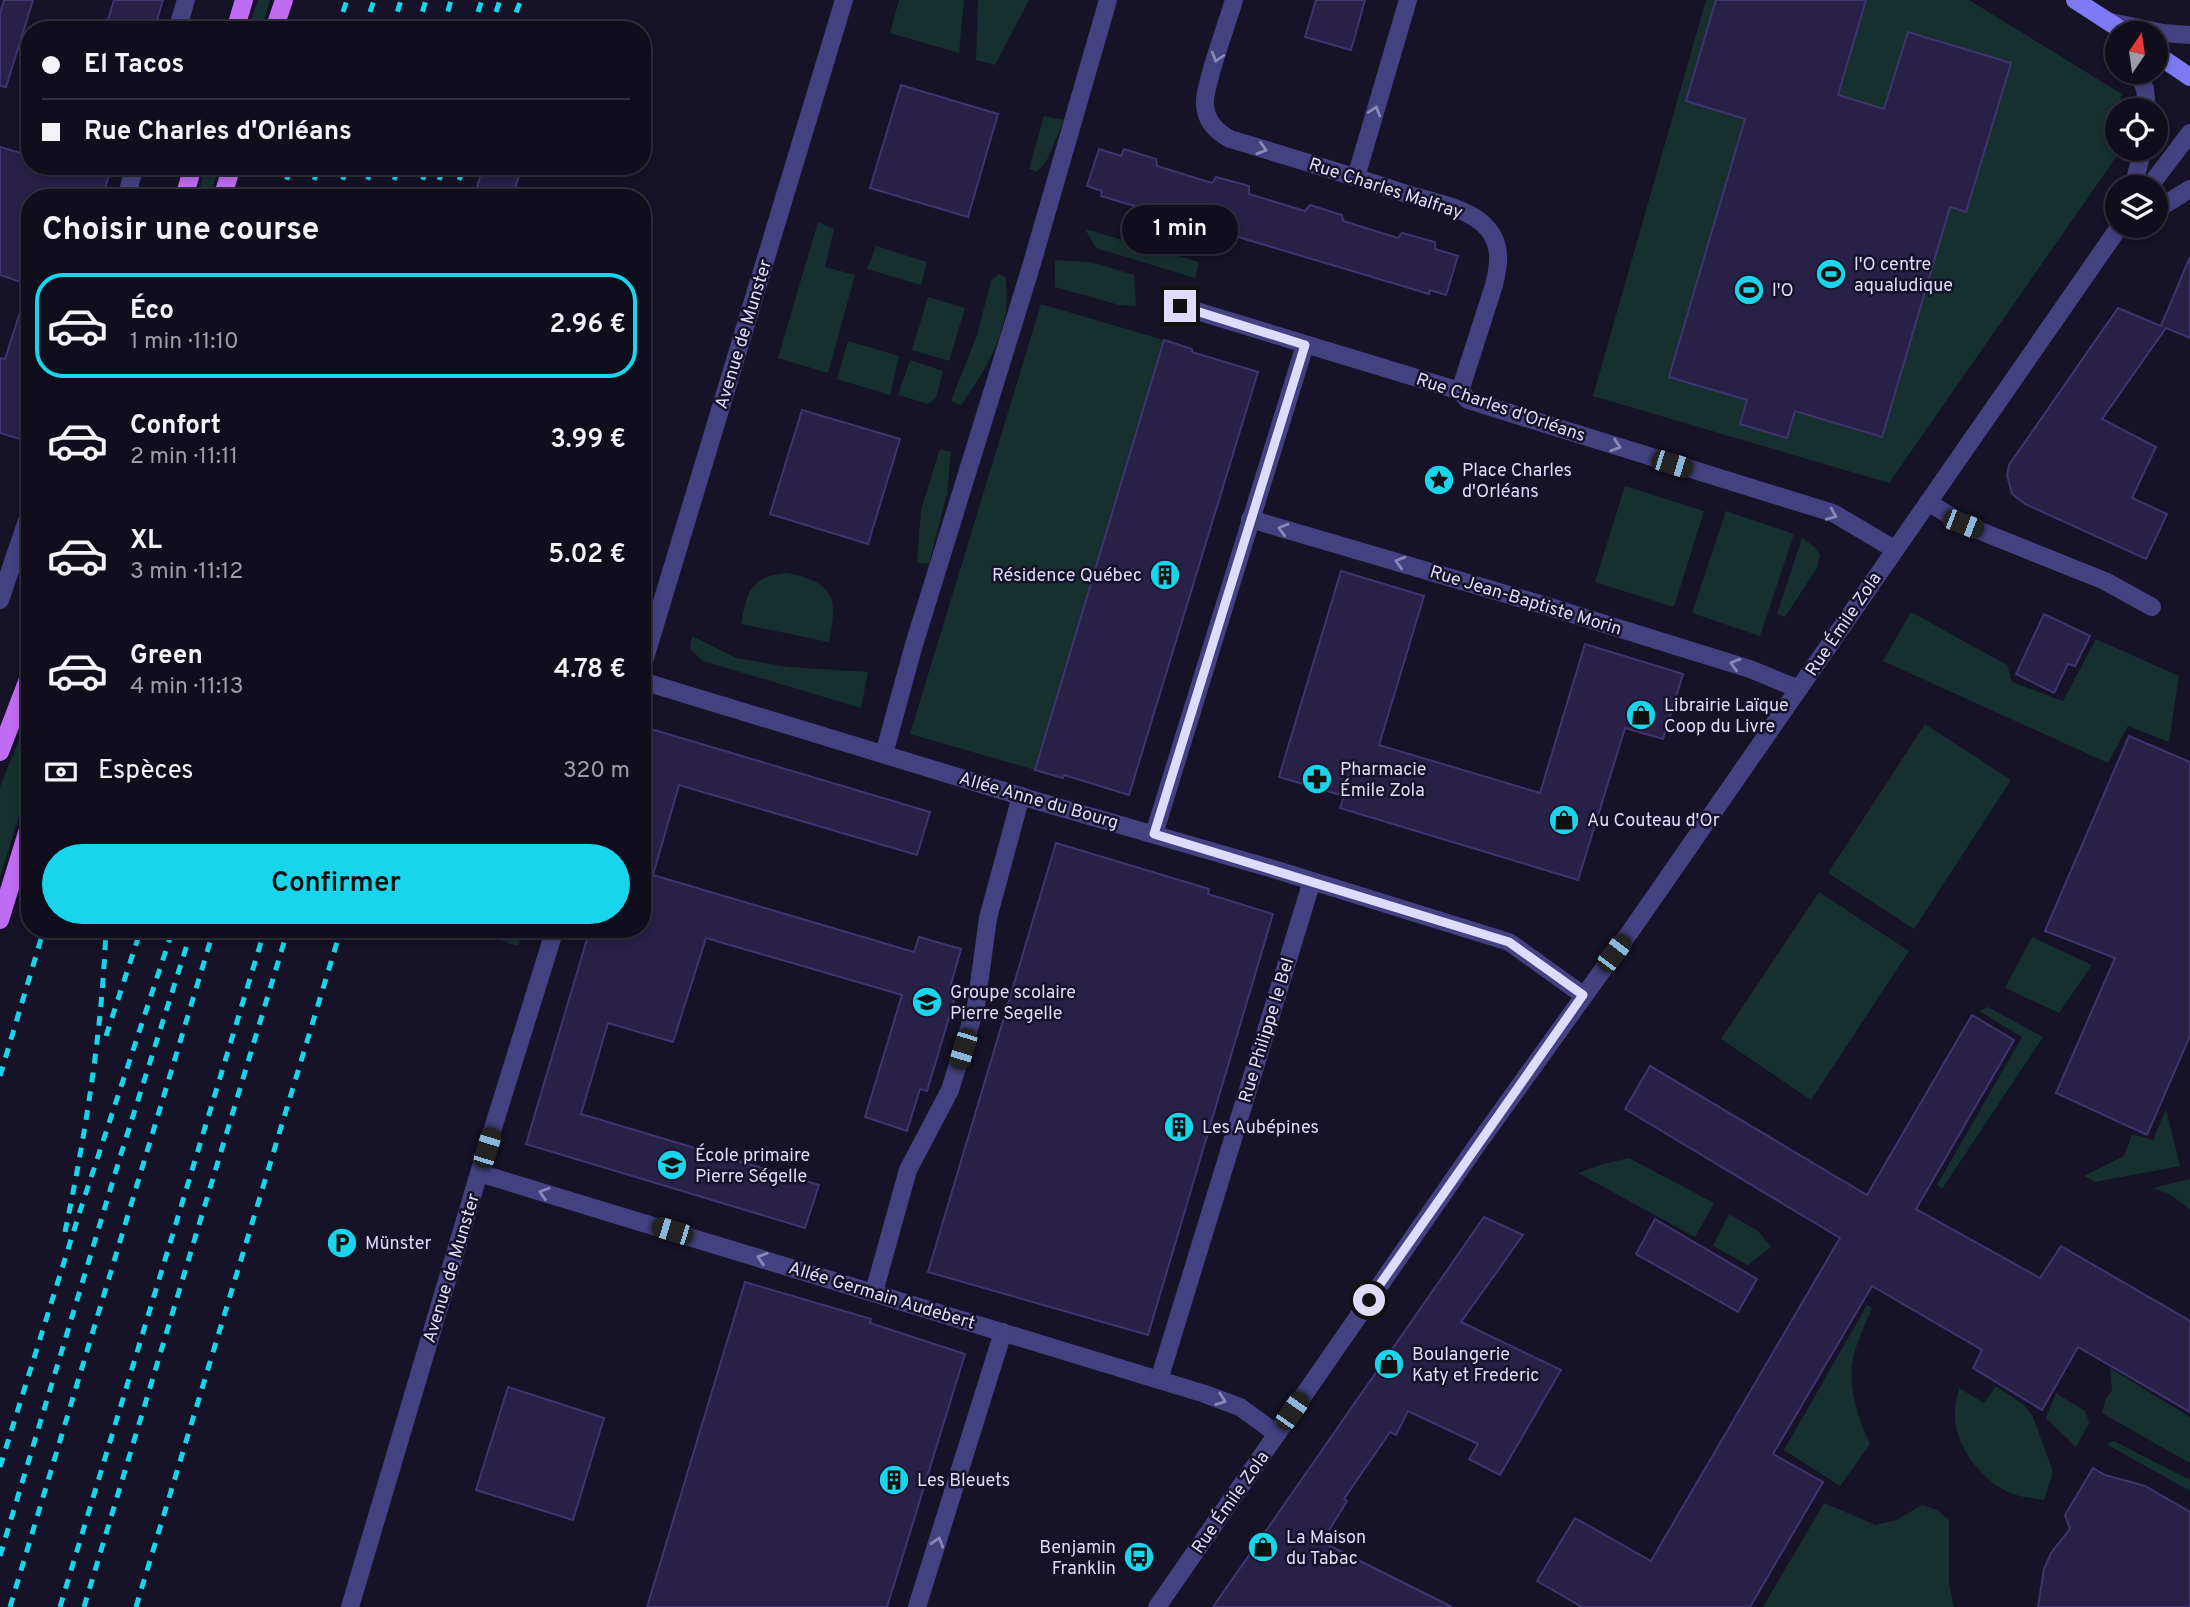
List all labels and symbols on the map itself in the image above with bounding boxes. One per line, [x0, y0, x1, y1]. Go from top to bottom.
north arrow [2105, 21, 2168, 84]
one-way arrow [1210, 51, 1225, 63]
one-way arrow [1367, 105, 1382, 117]
one-way arrow [1256, 140, 1268, 155]
street label: Rue Charles Malfray [1306, 154, 1466, 225]
callout: 1 min [1122, 204, 1238, 254]
place label: l'O centre aqualudique [1854, 254, 1953, 298]
street label: Avenue de Munster [711, 257, 778, 412]
sports icon: l'O centre aqualudique [1814, 257, 1848, 291]
sports icon: l'O [1732, 273, 1766, 307]
place label: l'O [1772, 280, 1794, 303]
route end [1164, 290, 1196, 322]
street label: Rue Charles d'Orléans [1413, 369, 1588, 448]
one-way arrow [1609, 438, 1621, 452]
car [1649, 448, 1696, 480]
place label: Place Charles d'Orléans [1462, 460, 1572, 504]
place icon: Place Charles d'Orléans [1422, 463, 1456, 497]
one-way arrow [1825, 506, 1837, 520]
car [1940, 507, 1987, 541]
one-way arrow [1277, 522, 1289, 537]
one-way arrow [1395, 556, 1407, 571]
building icon: Résidence Québec [1148, 558, 1182, 592]
street label: Rue Jean-Baptiste Morin [1427, 561, 1624, 642]
place label: Résidence Québec [992, 565, 1142, 588]
street label: Rue Émile Zola [1799, 567, 1887, 681]
one-way arrow [1729, 658, 1741, 673]
place label: Librairie Laïque Coop du Livre [1664, 695, 1789, 739]
shop icon: Librairie Laïque Coop du Livre [1624, 698, 1658, 732]
place label: Pharmacie Émile Zola [1340, 759, 1427, 803]
pharmacy icon: Pharmacie Émile Zola [1300, 762, 1334, 796]
street label: Allée Anne du Bourg [956, 768, 1121, 835]
shop icon: Au Couteau d'Or [1547, 803, 1581, 837]
place label: Au Couteau d'Or [1587, 810, 1720, 833]
car [1593, 930, 1636, 976]
street label: Rue Philippe le Bel [1234, 955, 1300, 1106]
place label: Groupe scolaire Pierre Segelle [950, 982, 1076, 1026]
school or university icon: Groupe scolaire Pierre Segelle [910, 985, 944, 1019]
car [947, 1026, 980, 1072]
building icon: Les Aubépines [1162, 1110, 1196, 1144]
place label: Les Aubépines [1202, 1117, 1319, 1140]
car [471, 1125, 504, 1171]
place label: École primaire Pierre Ségelle [695, 1143, 810, 1189]
school or university icon: École primaire Pierre Ségelle [655, 1148, 689, 1182]
one-way arrow [538, 1186, 550, 1201]
street label: Avenue de Munster [419, 1191, 486, 1346]
car [649, 1215, 696, 1247]
parking icon: Münster [325, 1226, 359, 1260]
place label: Münster [365, 1233, 432, 1256]
one-way arrow [756, 1252, 768, 1266]
street label: Allée Germain Audebert [786, 1257, 978, 1336]
route start [1353, 1284, 1385, 1316]
place label: Boulangerie Katy et Frederic [1412, 1344, 1539, 1388]
shop icon: Boulangerie Katy et Frederic [1372, 1347, 1406, 1381]
car [1272, 1388, 1313, 1434]
one-way arrow [1215, 1392, 1227, 1406]
street label: Rue Émile Zola [1186, 1446, 1275, 1559]
building icon: Les Bleuets [877, 1463, 911, 1497]
place label: Les Bleuets [917, 1470, 1010, 1493]
place label: La Maison du Tabac [1286, 1527, 1366, 1571]
shop icon: La Maison du Tabac [1246, 1530, 1280, 1564]
one-way arrow [929, 1536, 944, 1548]
place label: Benjamin Franklin [1039, 1537, 1116, 1581]
bus stop icon: Benjamin Franklin [1122, 1540, 1156, 1574]

